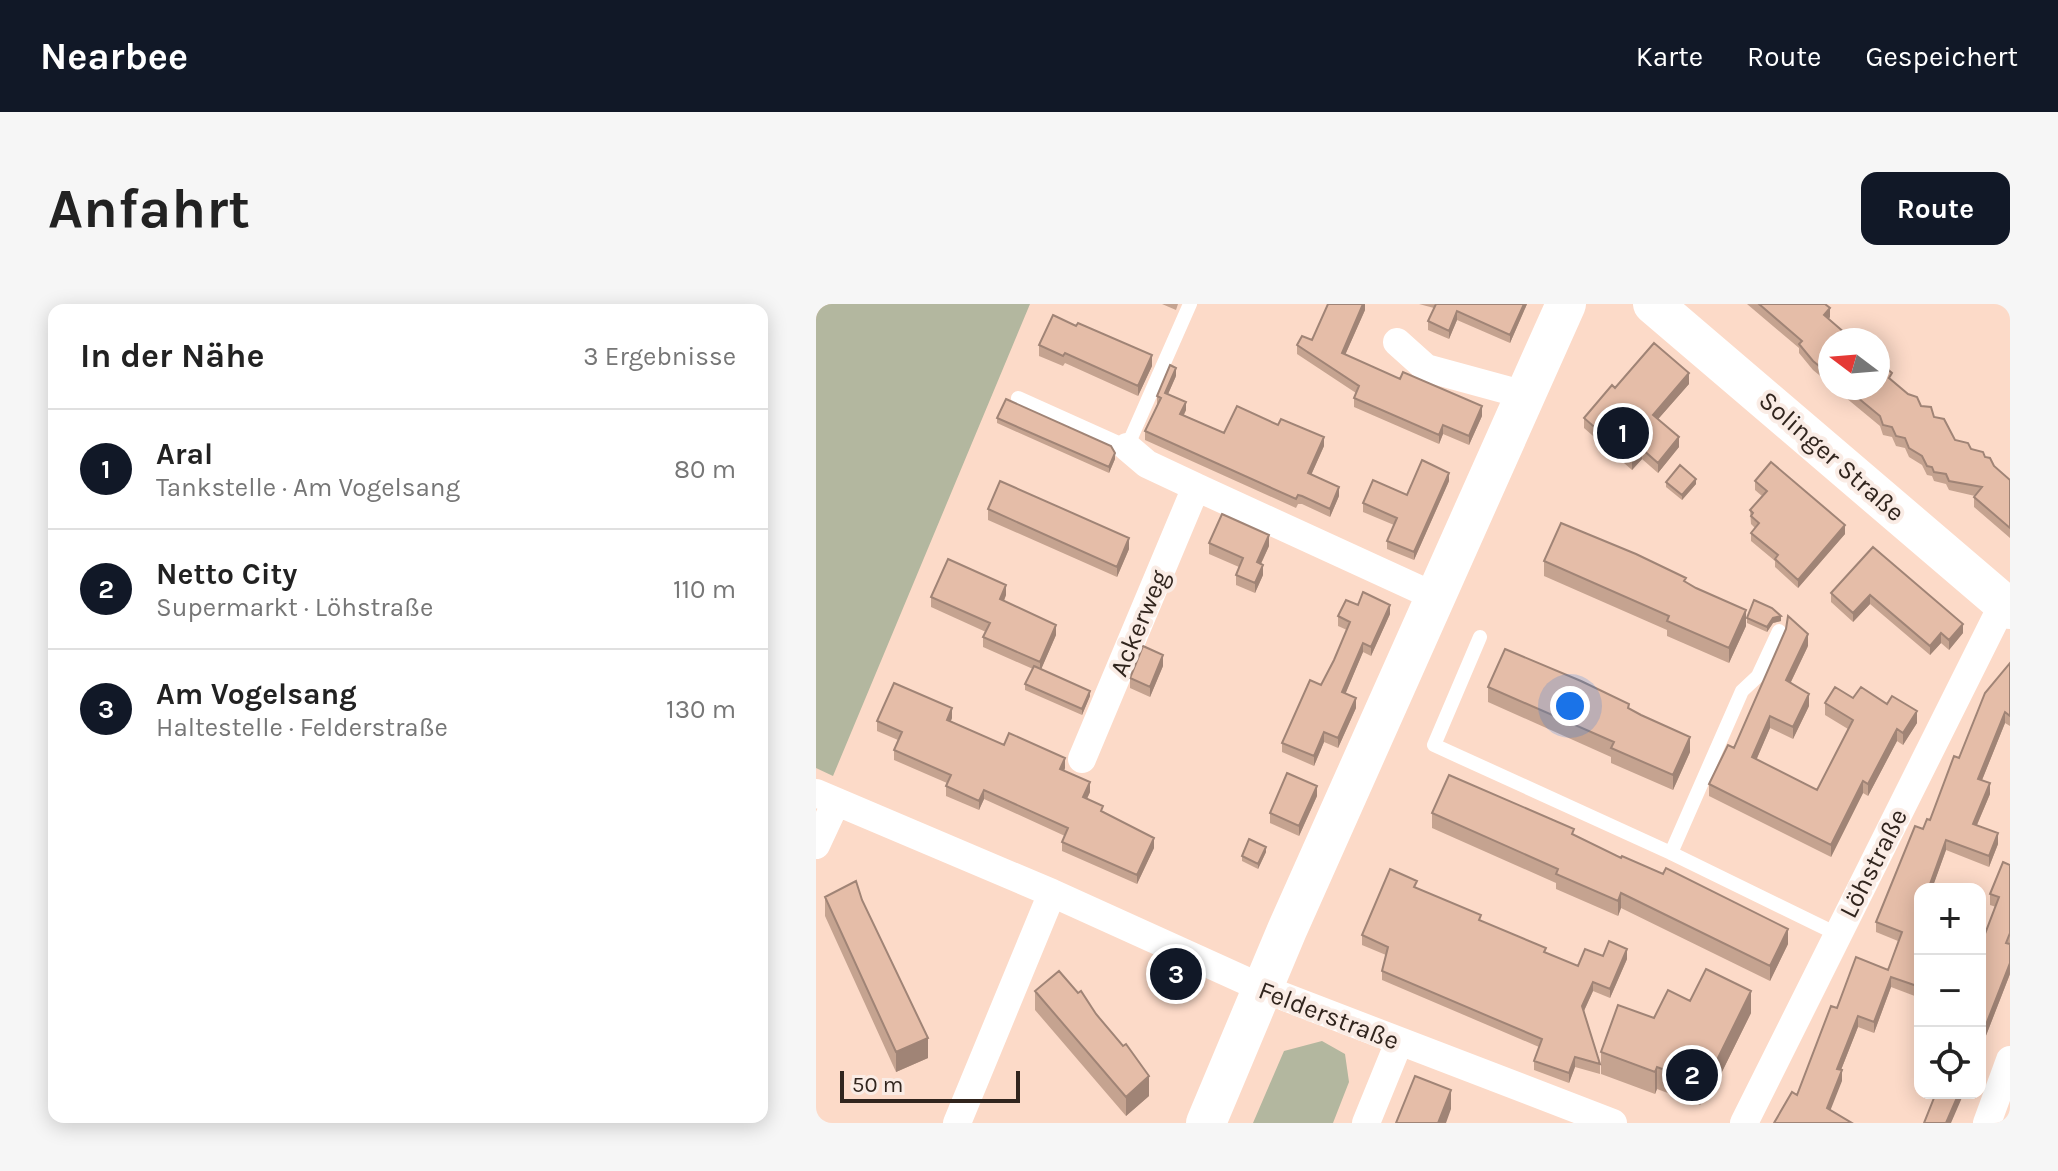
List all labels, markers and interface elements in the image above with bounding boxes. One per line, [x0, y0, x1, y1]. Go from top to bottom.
text: Nearbee [40, 34, 188, 79]
text: Karte [1636, 40, 1703, 73]
text: Route [1747, 40, 1821, 73]
text: Gespeichert [1865, 40, 2018, 73]
button: Route [1861, 172, 2010, 245]
text: Anfahrt [48, 176, 250, 241]
north arrow [1818, 328, 1890, 400]
text: In der Nähe [80, 336, 264, 376]
text: 3 Ergebnisse [583, 341, 736, 372]
street label: Solinger Straße [1753, 385, 1911, 528]
pin: 1 [1597, 403, 1649, 463]
text: Aral [156, 436, 213, 472]
text: 1 [101, 454, 111, 485]
text: 80 m [674, 454, 736, 485]
text: Tankstelle · Am Vogelsang [156, 472, 460, 503]
text: Netto City [156, 556, 297, 592]
street label: Ackerweg [1103, 565, 1176, 681]
text: 2 [98, 574, 114, 605]
text: 110 m [673, 574, 736, 605]
text: Supermarkt · Löhstraße [156, 592, 433, 623]
text: Am Vogelsang [156, 676, 357, 712]
your location [1550, 686, 1590, 726]
text: 3 [98, 694, 114, 725]
text: 130 m [666, 694, 736, 725]
text: Haltestelle · Felderstraße [156, 712, 448, 743]
street label: Löhstraße [1833, 803, 1914, 923]
map controls [1914, 883, 1986, 1099]
button: + [1914, 883, 1986, 955]
pin: 3 [1150, 944, 1202, 1004]
button: − [1914, 955, 1986, 1027]
street label: Felderstraße [1254, 974, 1404, 1056]
button: locate [1914, 1027, 1986, 1099]
pin: 2 [1666, 1045, 1718, 1105]
scale bar [840, 1067, 1020, 1103]
text: 50 m [852, 1072, 903, 1098]

